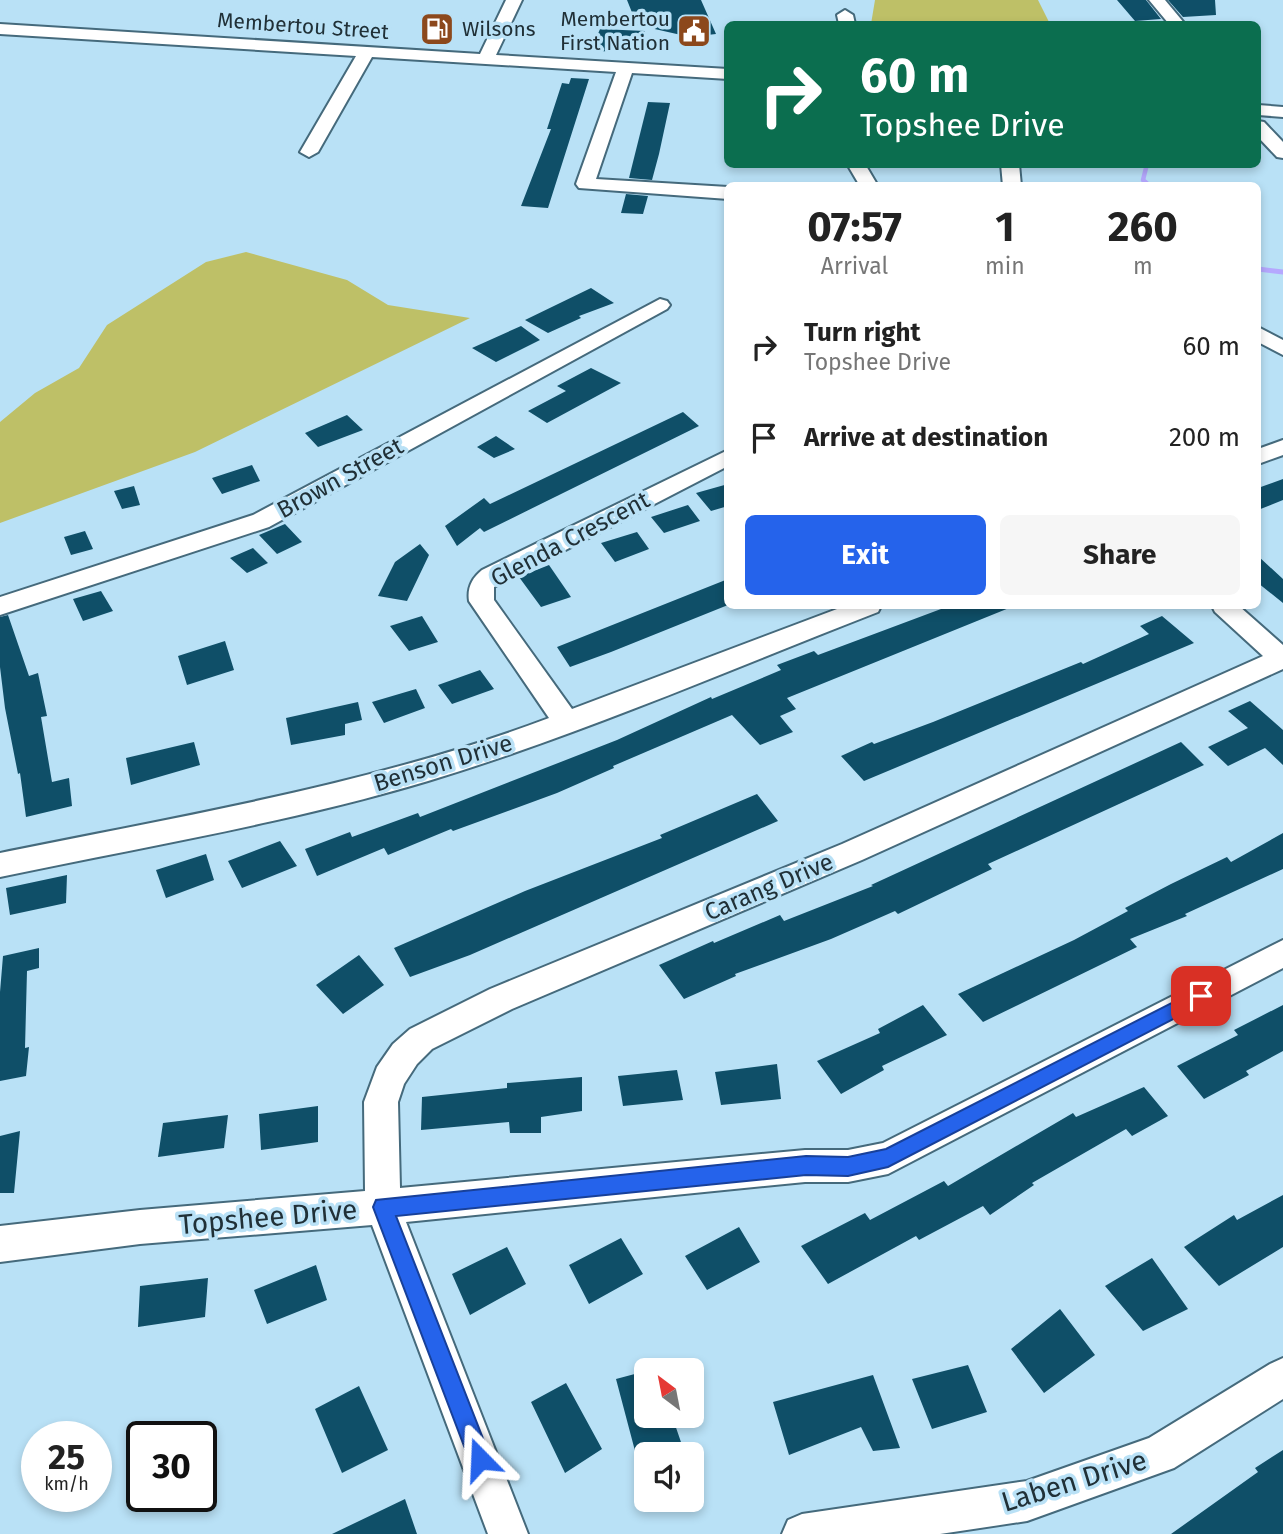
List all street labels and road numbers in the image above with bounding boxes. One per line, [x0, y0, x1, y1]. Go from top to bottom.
street label: Membertou Street [216, 7, 390, 45]
street label: Brown Street [272, 432, 408, 524]
street label: Glenda Crescent [486, 485, 654, 593]
street label: Benson Drive [370, 729, 516, 797]
street label: Carang Drive [701, 847, 837, 927]
street label: Topshee Drive [177, 1193, 359, 1241]
street label: Laben Drive [997, 1443, 1151, 1519]

